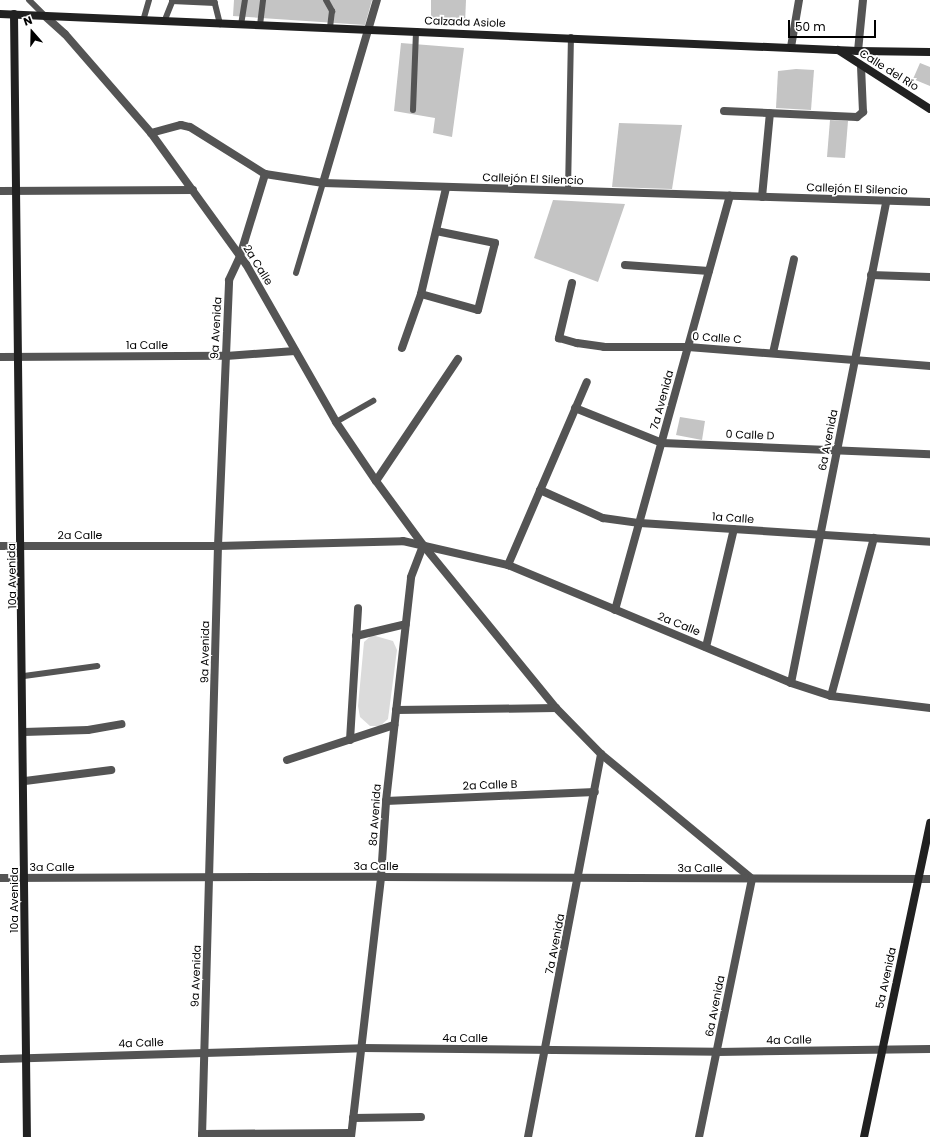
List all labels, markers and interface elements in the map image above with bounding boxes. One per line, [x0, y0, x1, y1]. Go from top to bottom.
north arrow [12, 12, 52, 52]
text: N [21, 12, 35, 30]
scale bar [790, 12, 878, 38]
street label: Calzada Asiole [424, 14, 506, 30]
text: 50 m [795, 18, 826, 35]
street label: Calle del Río [857, 47, 921, 93]
street label: Callejón El Silencio [482, 171, 584, 187]
street label: Callejón El Silencio [806, 181, 908, 197]
street label: 2a Calle [241, 242, 275, 288]
street label: 9a Avenida [208, 297, 224, 359]
street label: 0 Calle C [692, 330, 742, 346]
street label: 1a Calle [126, 338, 168, 352]
street label: 7a Avenida [648, 369, 676, 431]
street label: 6a Avenida [816, 408, 840, 472]
street label: 0 Calle D [725, 428, 775, 442]
street label: 1a Calle [712, 510, 754, 526]
street label: 2a Calle [58, 528, 102, 542]
street label: 10a Avenida [5, 543, 19, 609]
street label: 2a Calle [656, 609, 702, 639]
street label: 9a Avenida [198, 621, 212, 683]
street label: 2a Calle B [463, 777, 517, 793]
street label: 8a Avenida [366, 783, 384, 847]
street label: 3a Calle [353, 859, 399, 873]
street label: 3a Calle [29, 860, 75, 874]
street label: 3a Calle [677, 861, 723, 875]
street label: 10a Avenida [7, 867, 21, 933]
street label: 7a Avenida [543, 913, 567, 975]
street label: 9a Avenida [188, 945, 204, 1007]
street label: 5a Avenida [873, 946, 899, 1010]
street label: 6a Avenida [703, 974, 727, 1038]
street label: 4a Calle [442, 1031, 488, 1045]
street label: 4a Calle [766, 1033, 812, 1047]
street label: 4a Calle [118, 1036, 164, 1050]

